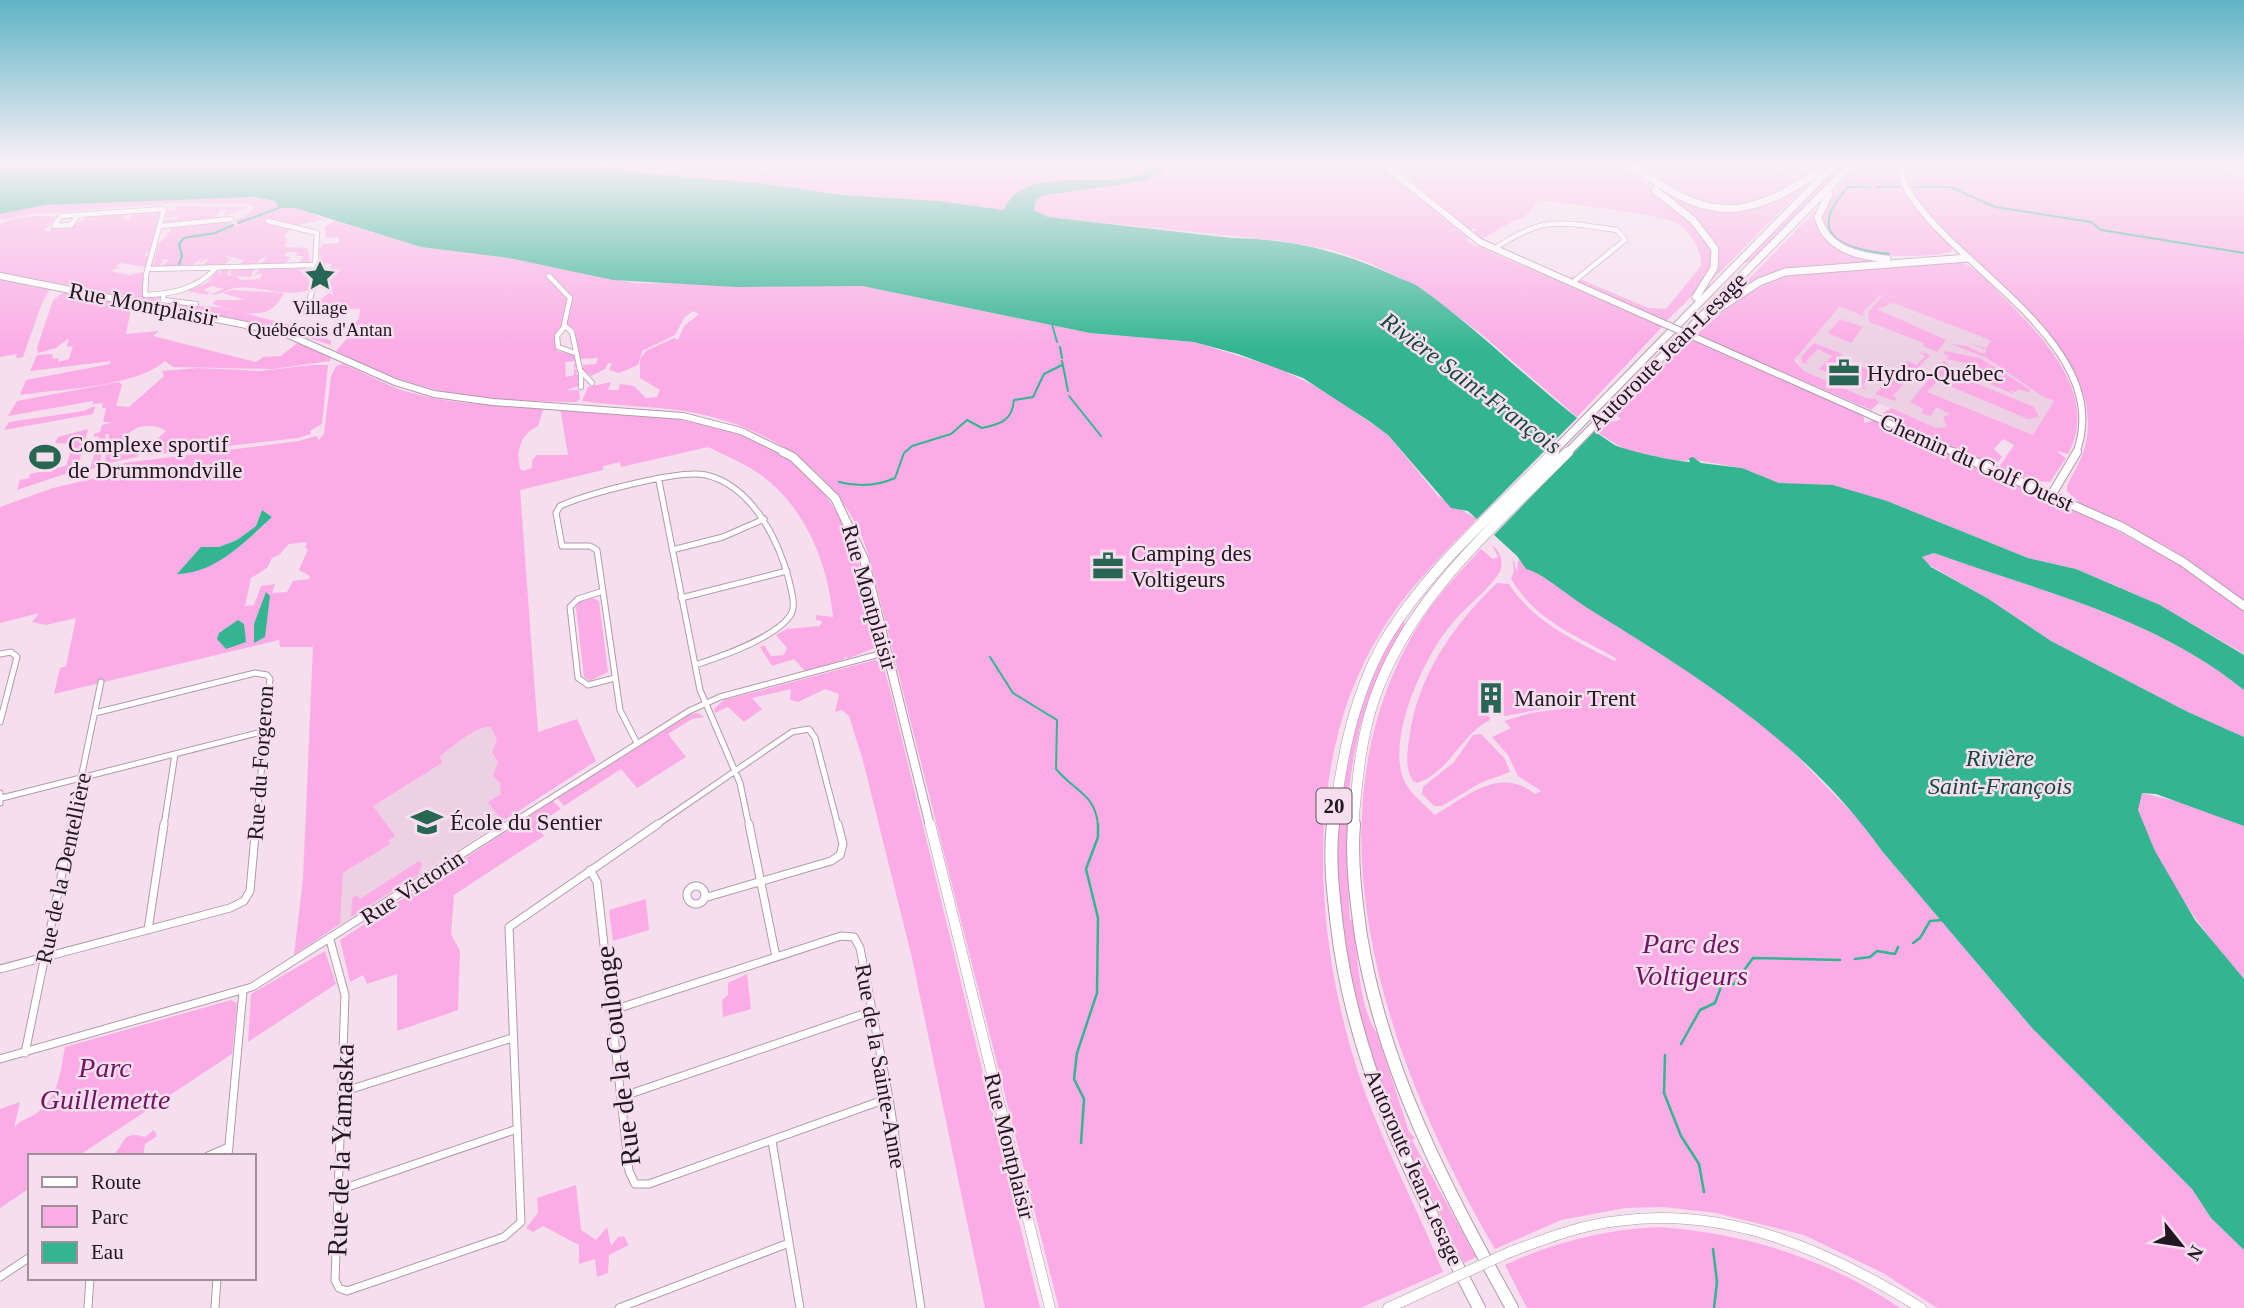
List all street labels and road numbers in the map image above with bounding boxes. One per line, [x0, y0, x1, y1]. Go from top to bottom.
street label: Autoroute Jean-Lesage [1583, 267, 1751, 435]
street label: Rue Montplaisir [67, 278, 219, 331]
street label: Chemin du Golf Ouest [1876, 409, 2078, 517]
street label: Rue Montplaisir [837, 522, 902, 673]
street label: Rue du Forgeron [243, 684, 278, 841]
street label: Rue de la Dentellière [31, 770, 96, 966]
road number: 20 [1316, 788, 1352, 824]
street label: Rue Victorin [356, 845, 469, 930]
street label: Rue de la Coulonge [589, 944, 646, 1168]
street label: Rue de la Sainte-Anne [850, 962, 911, 1170]
street label: Rue de la Yamaska [321, 1042, 360, 1257]
street label: Autoroute Jean-Lesage [1359, 1065, 1468, 1269]
street label: Rue Montplaisir [979, 1070, 1040, 1222]

